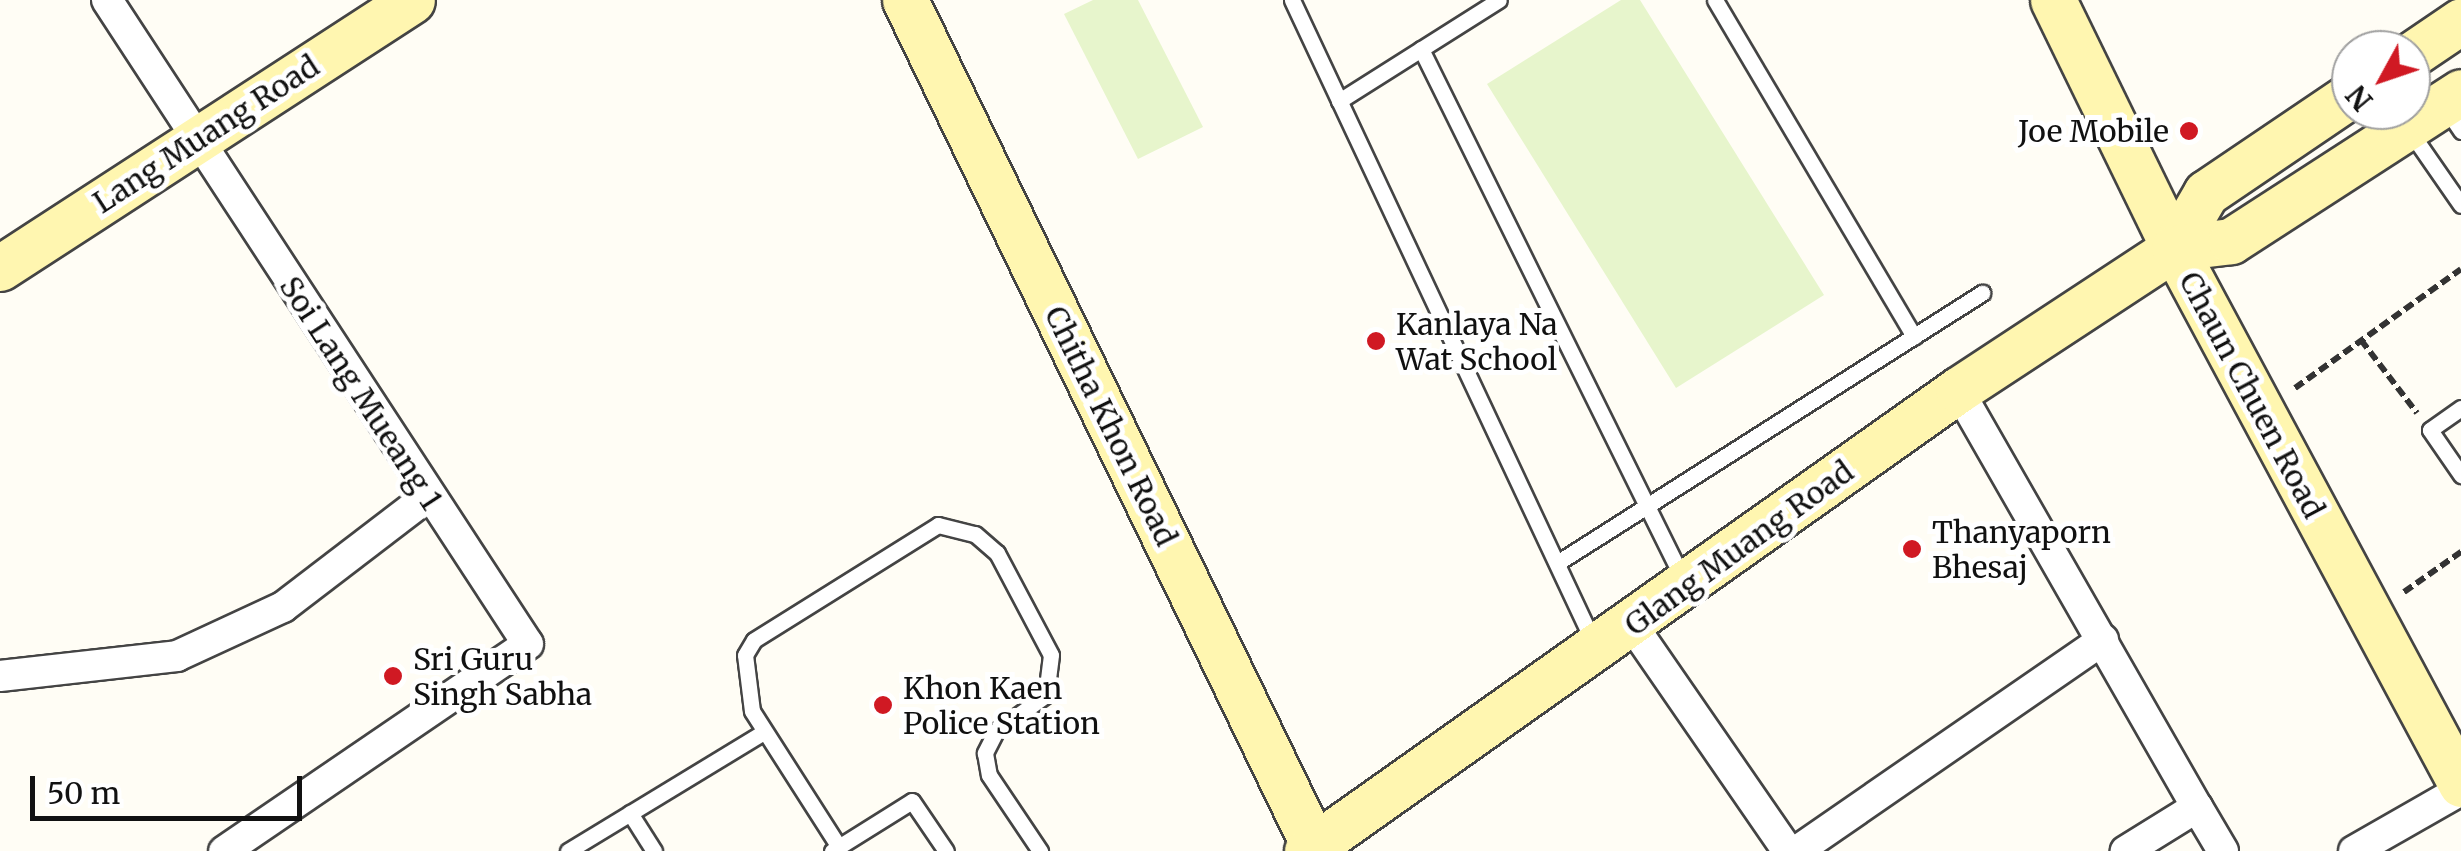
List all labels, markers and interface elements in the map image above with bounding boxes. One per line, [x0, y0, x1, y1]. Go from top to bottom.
north arrow [2331, 30, 2431, 130]
street label: Lang Muang Road [86, 48, 326, 220]
text: N [2339, 78, 2380, 118]
place label: Joe Mobile [2018, 113, 2169, 149]
marker: Joe Mobile [2178, 120, 2200, 142]
street label: Chaun Chuen Road [2172, 266, 2332, 524]
street label: Soi Lang Mueang 1 [272, 270, 450, 516]
street label: Chitha Khon Road [1037, 300, 1185, 552]
place label: Kanlaya Na Wat School [1396, 306, 1558, 376]
marker: Kanlaya Na Wat School [1365, 330, 1387, 352]
street label: Glang Muang Road [1618, 453, 1860, 643]
place label: Thanyaporn Bhesaj [1932, 514, 2111, 584]
marker: Thanyaporn Bhesaj [1901, 538, 1923, 560]
place label: Sri Guru Singh Sabha [413, 641, 592, 712]
marker: Sri Guru Singh Sabha [382, 665, 404, 687]
place label: Khon Kaen Police Station [903, 670, 1100, 740]
marker: Khon Kaen Police Station [872, 694, 894, 716]
scale bar [35, 756, 308, 818]
text: 50 m [47, 774, 120, 812]

